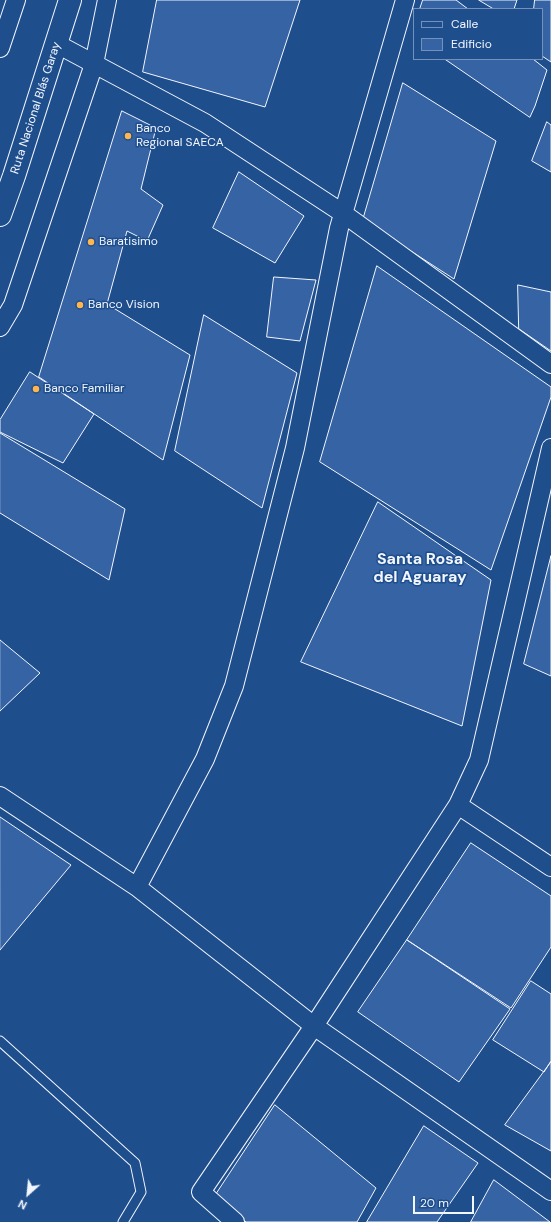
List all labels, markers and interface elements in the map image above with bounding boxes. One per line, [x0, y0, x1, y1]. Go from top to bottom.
legend [413, 8, 543, 60]
text: Calle [451, 16, 478, 32]
text: Edificio [451, 36, 492, 52]
street label: Ruta Nacional Blás Garay [8, 40, 64, 176]
place label: Banco Regional SAECA [136, 122, 224, 150]
marker: Banco Regional SAECA [123, 131, 133, 141]
place label: Baratisimo [99, 235, 158, 249]
marker: Baratisimo [86, 237, 96, 247]
place label: Banco Vision [88, 298, 160, 312]
marker: Banco Vision [75, 300, 85, 310]
place label: Banco Familiar [44, 382, 124, 396]
marker: Banco Familiar [31, 384, 41, 394]
district label: Santa Rosa del Aguaray [373, 550, 467, 588]
north arrow [8, 1174, 48, 1214]
scale bar [415, 1188, 476, 1214]
text: 20 m [420, 1195, 449, 1211]
text: N [16, 1197, 29, 1213]

